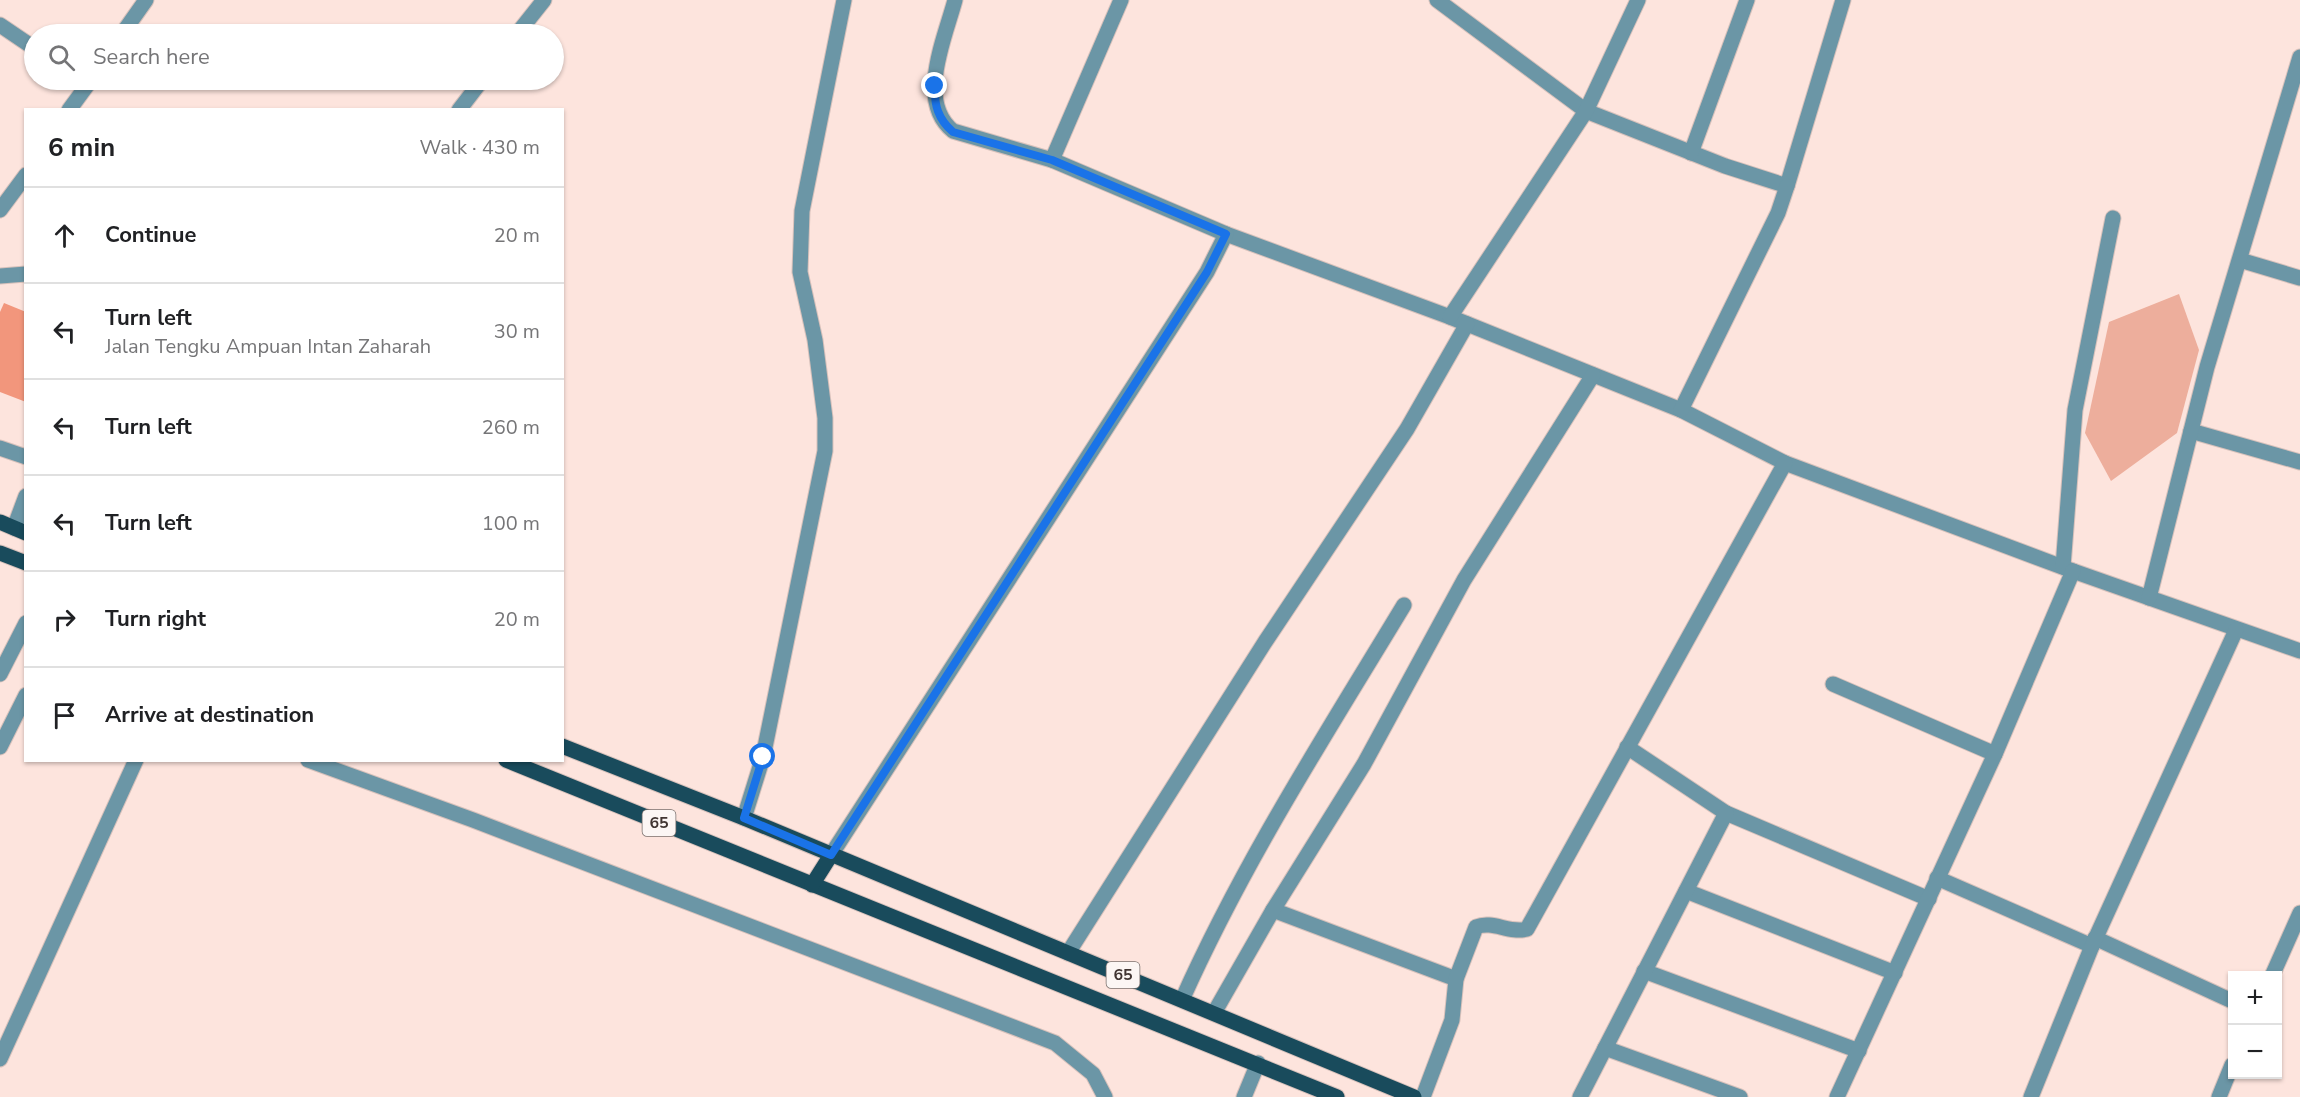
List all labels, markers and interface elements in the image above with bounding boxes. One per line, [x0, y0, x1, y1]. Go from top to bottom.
search box [24, 24, 564, 90]
icon: search [45, 41, 78, 74]
text: Search here [93, 42, 210, 72]
route end [921, 72, 947, 98]
text: 6 min [48, 130, 115, 165]
text: Walk · 430 m [420, 134, 540, 161]
icon: ahead [48, 219, 81, 252]
text: Continue [105, 220, 196, 250]
text: 20 m [494, 222, 540, 249]
text: Turn left [105, 303, 192, 333]
icon: left [48, 315, 81, 348]
text: 30 m [494, 318, 540, 345]
text: Jalan Tengku Ampuan Intan Zaharah [105, 333, 431, 360]
icon: left [48, 411, 81, 444]
text: Turn left [105, 412, 192, 442]
text: 260 m [482, 414, 540, 441]
icon: left [48, 507, 81, 540]
text: Turn left [105, 508, 192, 538]
text: 100 m [482, 510, 540, 537]
icon: right [48, 603, 81, 636]
text: Turn right [105, 604, 206, 634]
text: 20 m [494, 606, 540, 633]
icon: arrive [48, 699, 81, 732]
text: Arrive at destination [105, 700, 314, 730]
route start [749, 743, 775, 769]
road number: 65 [642, 810, 676, 836]
road number: 65 [1106, 962, 1140, 988]
map controls [2228, 971, 2282, 1079]
button: + [2228, 971, 2282, 1025]
button: − [2228, 1025, 2282, 1079]

